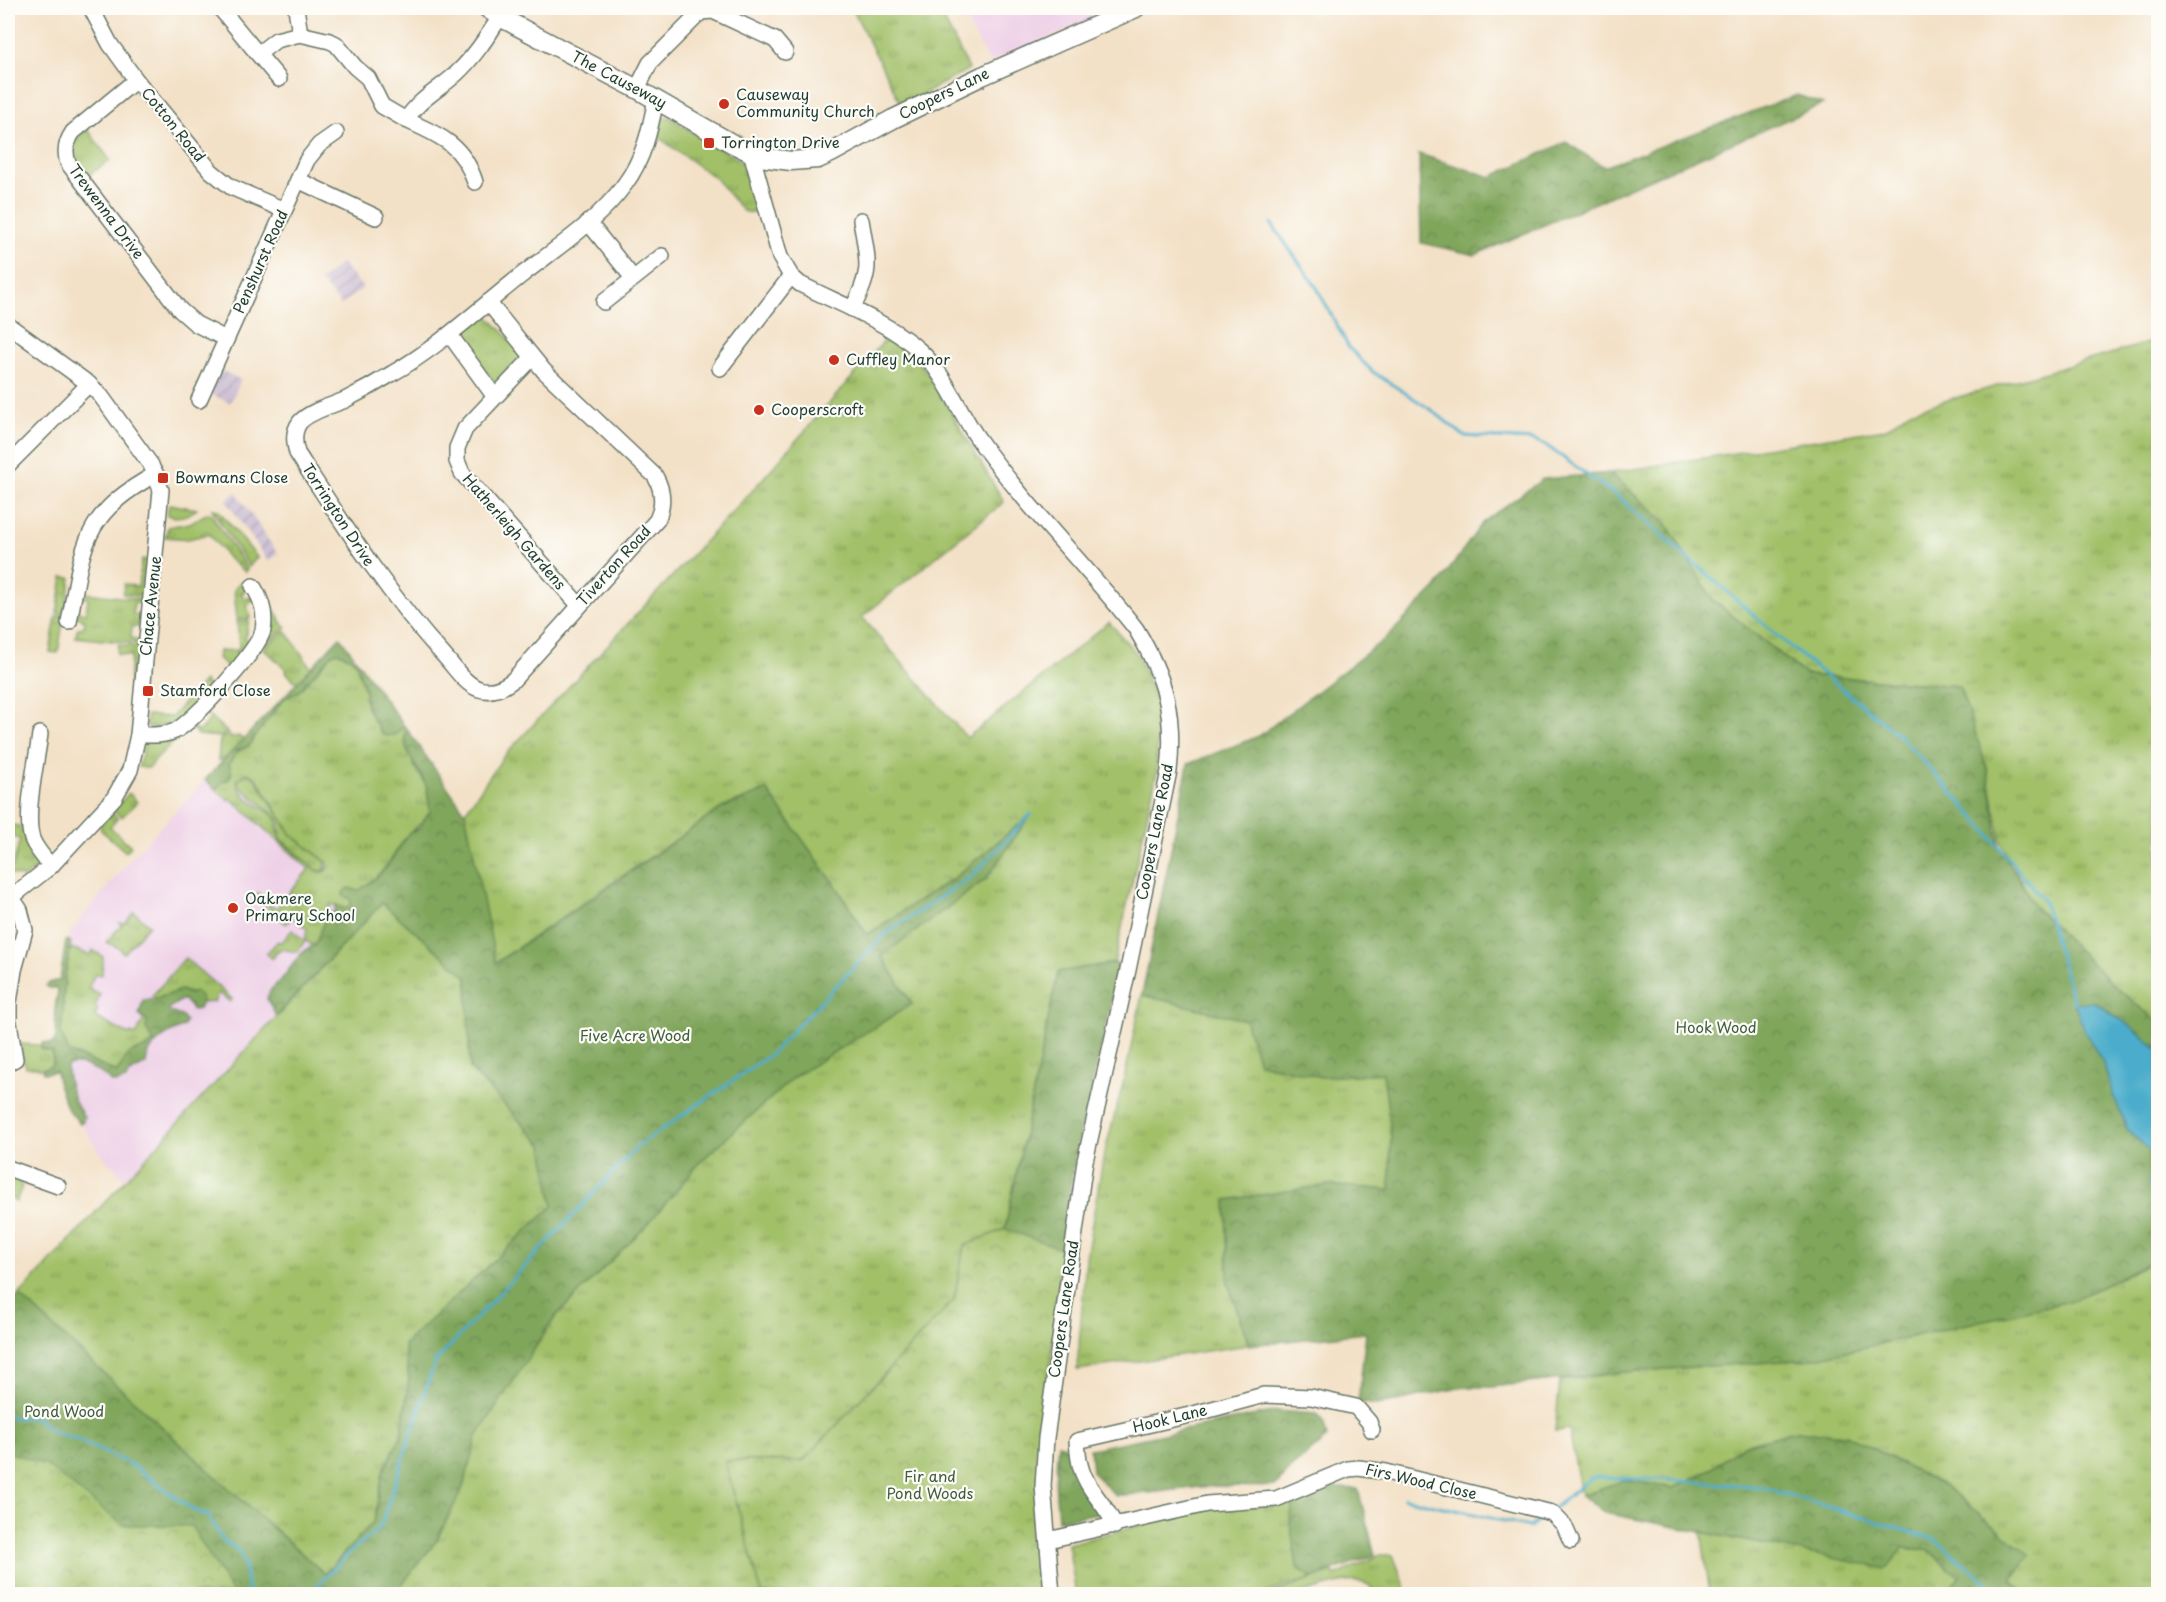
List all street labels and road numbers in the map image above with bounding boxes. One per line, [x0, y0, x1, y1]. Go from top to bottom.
street label: The Causeway [568, 44, 671, 113]
street label: Coopers Lane [894, 61, 993, 124]
street label: Cotton Road [137, 82, 212, 167]
street label: Trewenna Drive [64, 159, 151, 263]
street label: Penshurst Road [226, 206, 293, 317]
street label: Torrington Drive [297, 458, 381, 570]
street label: Hatherleigh Gardens [458, 468, 572, 594]
street label: Tiverton Road [570, 519, 655, 611]
street label: Chace Avenue [133, 555, 166, 657]
street label: Coopers Lane Road [1129, 761, 1178, 902]
street label: Coopers Lane Road [1041, 1238, 1084, 1379]
street label: Hook Lane [1130, 1397, 1209, 1438]
street label: Firs Wood Close [1363, 1457, 1479, 1505]

